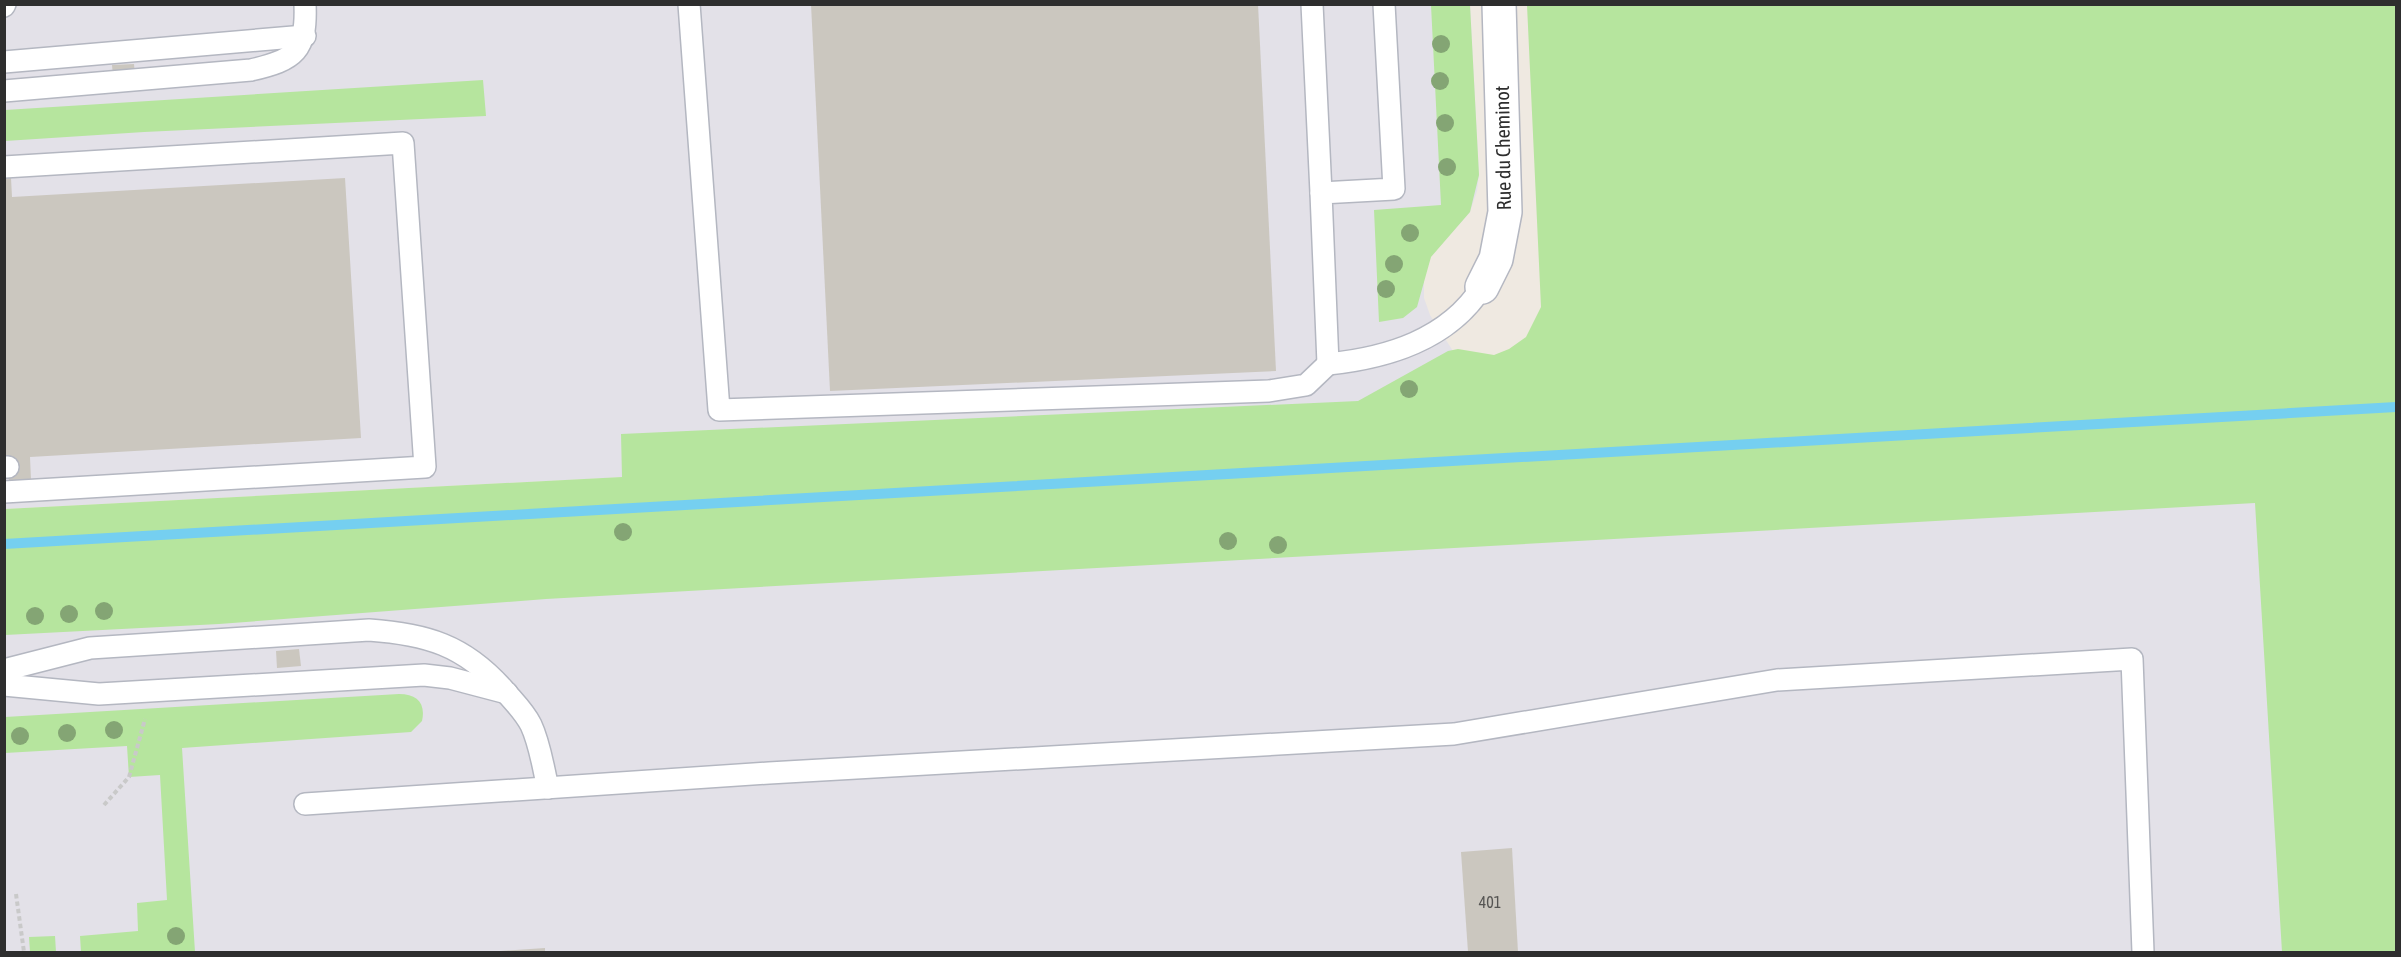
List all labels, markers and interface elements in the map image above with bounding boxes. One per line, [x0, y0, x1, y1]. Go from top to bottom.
street label: Rue du Cheminot [1490, 85, 1515, 211]
house number: 401 [1479, 893, 1501, 911]

